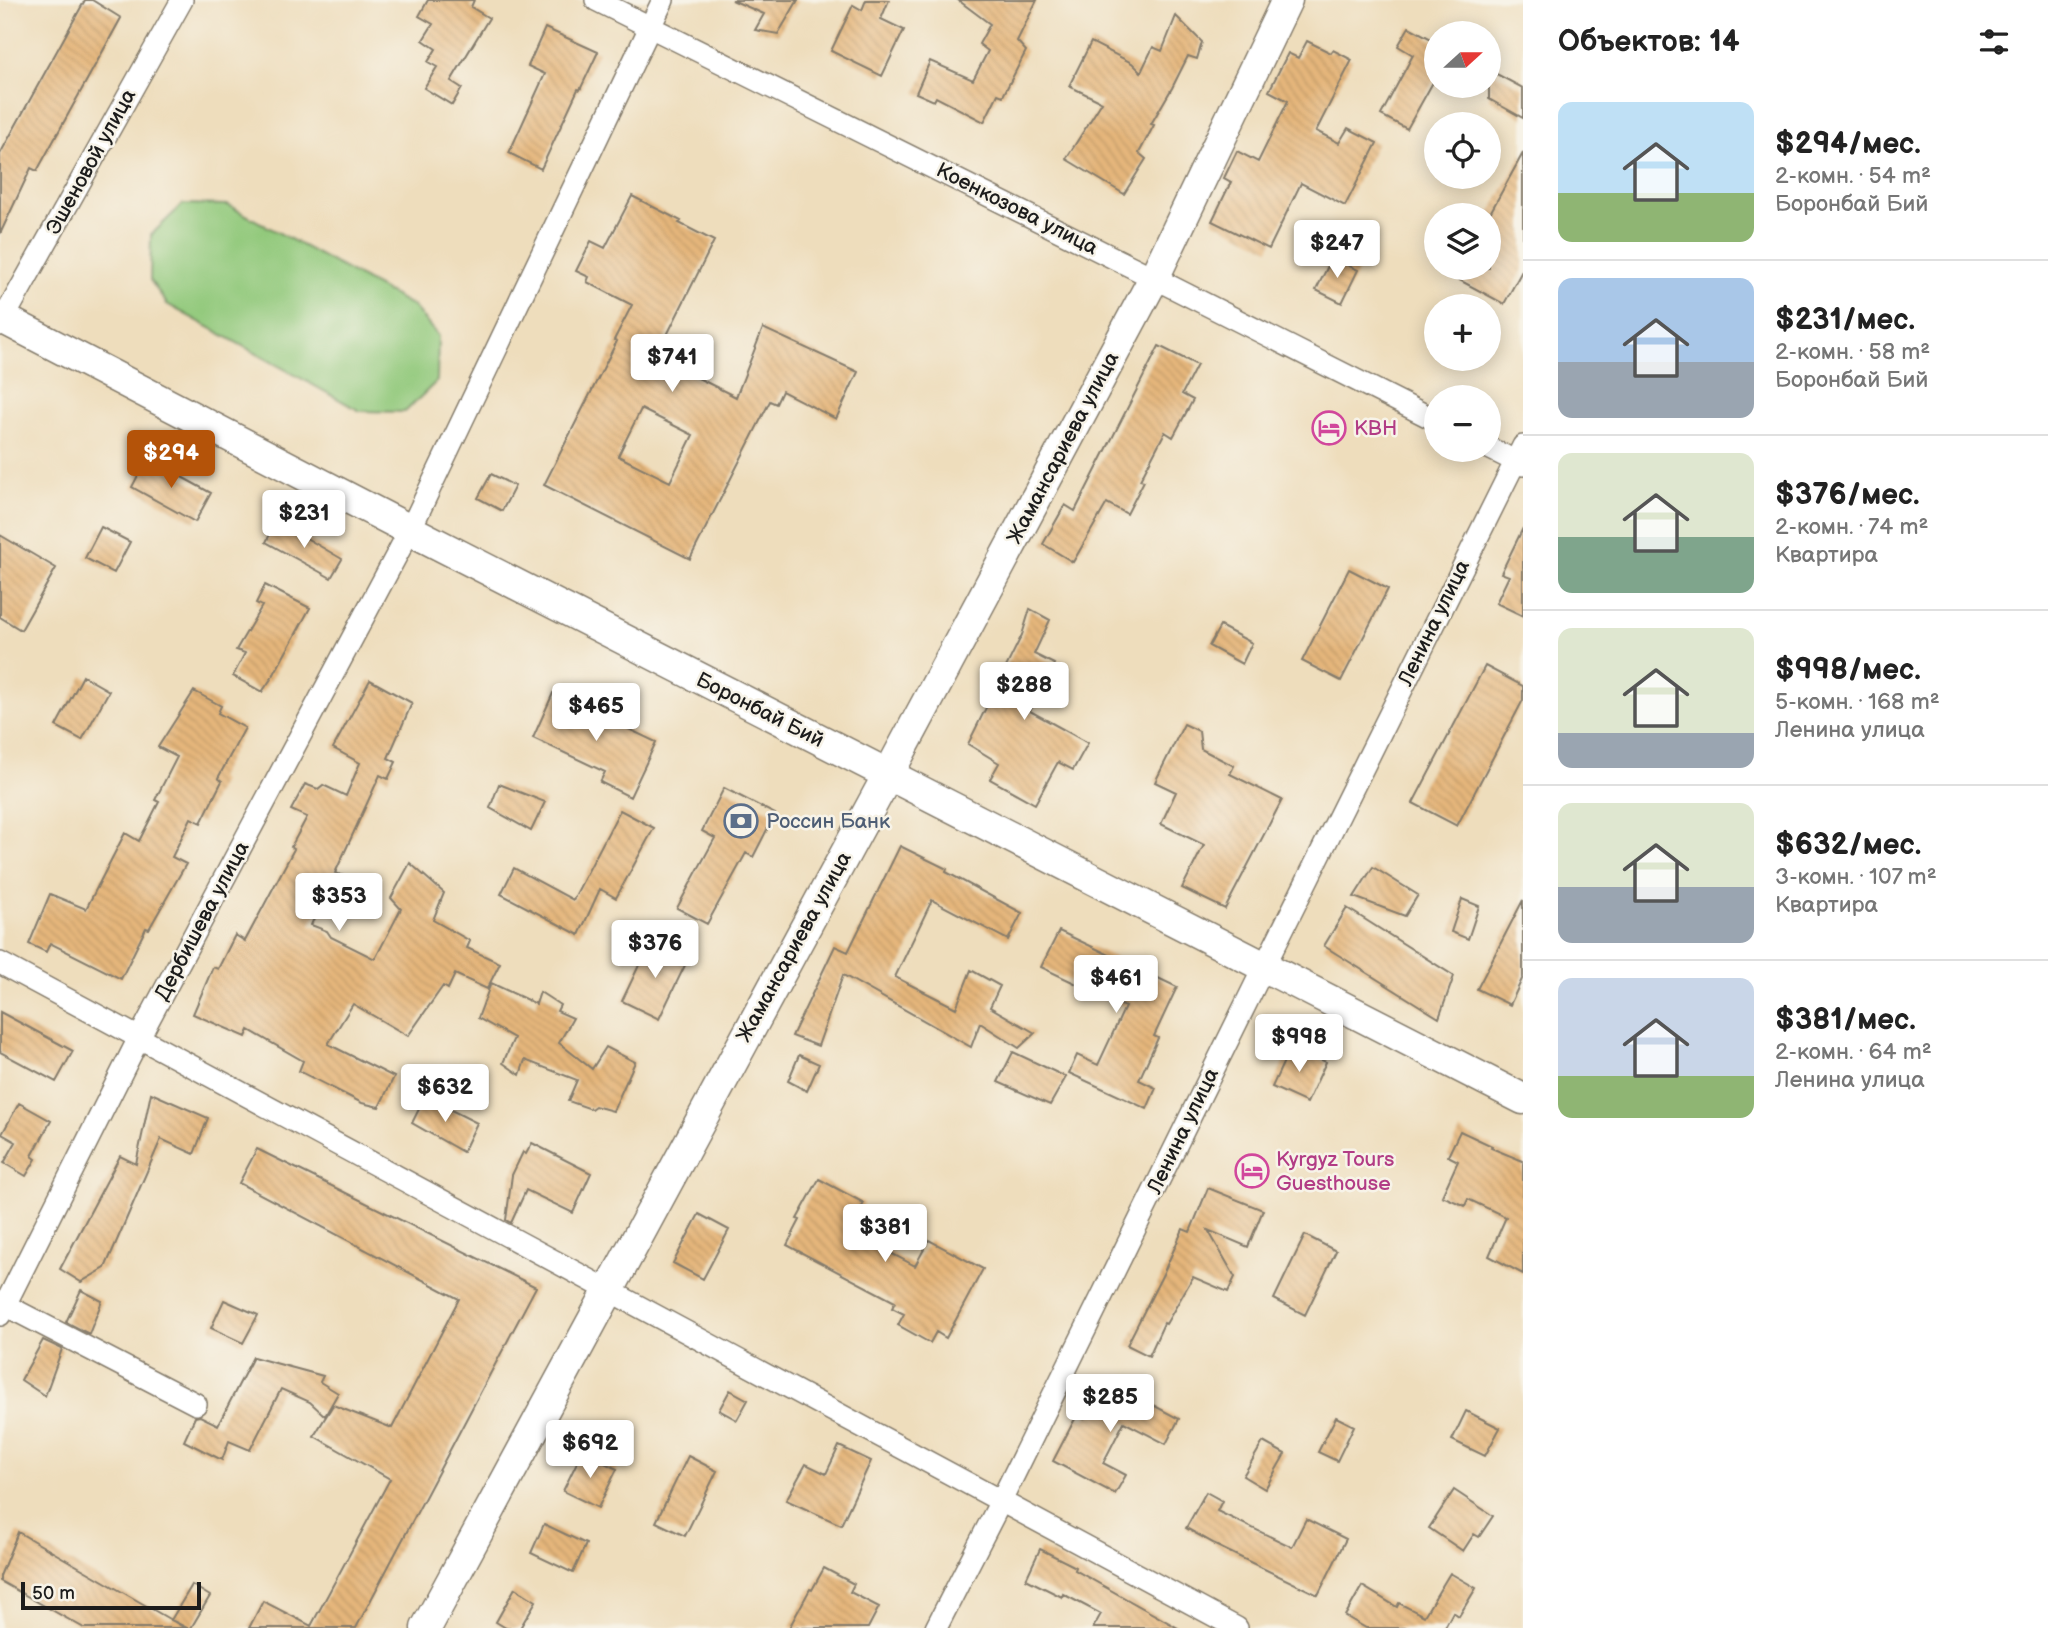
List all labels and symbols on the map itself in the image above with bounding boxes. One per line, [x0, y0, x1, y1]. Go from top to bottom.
north arrow [1424, 21, 1502, 98]
street label: Эшеновой улица [41, 84, 142, 239]
street label: Коенкозова улица [932, 157, 1102, 261]
pin: $247 [1296, 220, 1378, 280]
pin: $741 [631, 334, 713, 394]
street label: Жамансариева улица [1002, 347, 1125, 548]
hotel icon: KBH [1310, 409, 1348, 447]
place label: KBH [1354, 416, 1397, 441]
pin: $294 [130, 430, 212, 490]
pin: $231 [263, 490, 345, 550]
street label: Ленина улица [1392, 556, 1475, 691]
pin: $288 [983, 662, 1065, 722]
street label: Боронбай Бий [692, 667, 828, 753]
pin: $465 [555, 684, 637, 743]
bank icon: Россин Банк [722, 802, 760, 840]
place label: Россин Банк [766, 809, 890, 834]
street label: Дербишева улица [149, 837, 255, 1005]
street label: Жамансариева улица [731, 847, 857, 1047]
pin: $353 [298, 874, 380, 933]
pin: $376 [614, 920, 696, 980]
pin: $461 [1075, 956, 1157, 1015]
pin: $998 [1258, 1014, 1340, 1074]
pin: $632 [404, 1064, 486, 1124]
street label: Ленина улица [1141, 1064, 1224, 1199]
place label: Kyrgyz Tours Guesthouse [1276, 1147, 1394, 1196]
hotel icon: Kyrgyz Tours Guesthouse [1233, 1152, 1271, 1190]
pin: $381 [844, 1204, 926, 1264]
pin: $285 [1069, 1374, 1151, 1434]
pin: $692 [549, 1420, 631, 1480]
scale bar [21, 1579, 201, 1611]

